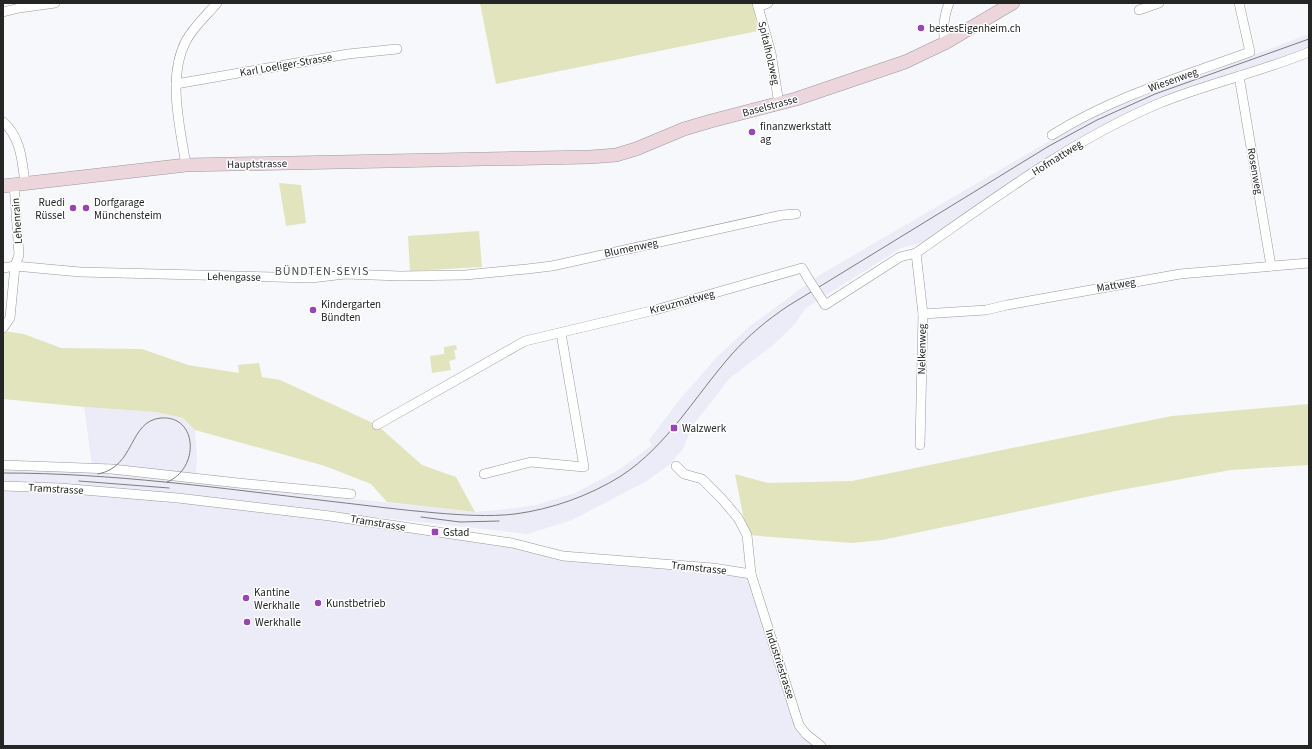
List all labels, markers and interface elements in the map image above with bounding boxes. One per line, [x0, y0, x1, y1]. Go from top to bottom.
street label: Spitalholzweg [754, 20, 784, 87]
place label: bestesEigenheim.ch [929, 21, 1021, 36]
marker: bestesEigenheim.ch [916, 23, 926, 33]
street label: Karl Loeliger-Strasse [239, 49, 334, 81]
street label: Wiesenweg [1146, 64, 1200, 96]
street label: Baselstrasse [741, 91, 800, 121]
place label: finanzwerkstatt ag [760, 119, 832, 147]
marker: finanzwerkstatt ag [747, 127, 757, 137]
street label: Hofmattweg [1029, 136, 1085, 179]
street label: Rosenweg [1244, 147, 1267, 196]
street label: Hauptstrasse [227, 156, 288, 172]
place label: Ruedi Rüssel [35, 195, 65, 223]
place label: Dorfgarage Münchensteim [94, 195, 162, 223]
street label: Lehenrain [8, 198, 26, 244]
marker: Ruedi Rüssel [68, 203, 78, 213]
marker: Dorfgarage Münchensteim [81, 203, 91, 213]
street label: Blumenweg [603, 235, 660, 261]
district label: BÜNDTEN-SEYIS [275, 263, 369, 280]
street label: Lehengasse [207, 269, 262, 285]
street label: Mattweg [1095, 274, 1137, 296]
street label: Kreuzmattweg [648, 286, 717, 318]
place label: Kindergarten Bündten [321, 297, 381, 325]
marker: Kindergarten Bündten [308, 305, 318, 315]
street label: Nelkenweg [914, 323, 930, 375]
place label: Walzwerk [682, 421, 727, 436]
marker: Walzwerk [669, 423, 679, 433]
street label: Tramstrasse [28, 480, 85, 498]
street label: Tramstrasse [349, 511, 407, 535]
place label: Gstad [443, 525, 469, 540]
marker: Gstad [430, 527, 440, 537]
street label: Tramstrasse [671, 558, 728, 578]
place label: Kantine Werkhalle [254, 585, 301, 613]
marker: Kantine Werkhalle [241, 593, 251, 603]
place label: Kunstbetrieb [326, 596, 386, 611]
marker: Kunstbetrieb [313, 598, 323, 608]
place label: Werkhalle [255, 615, 302, 630]
marker: Werkhalle [242, 617, 252, 627]
street label: Industriestrasse [762, 627, 799, 702]

